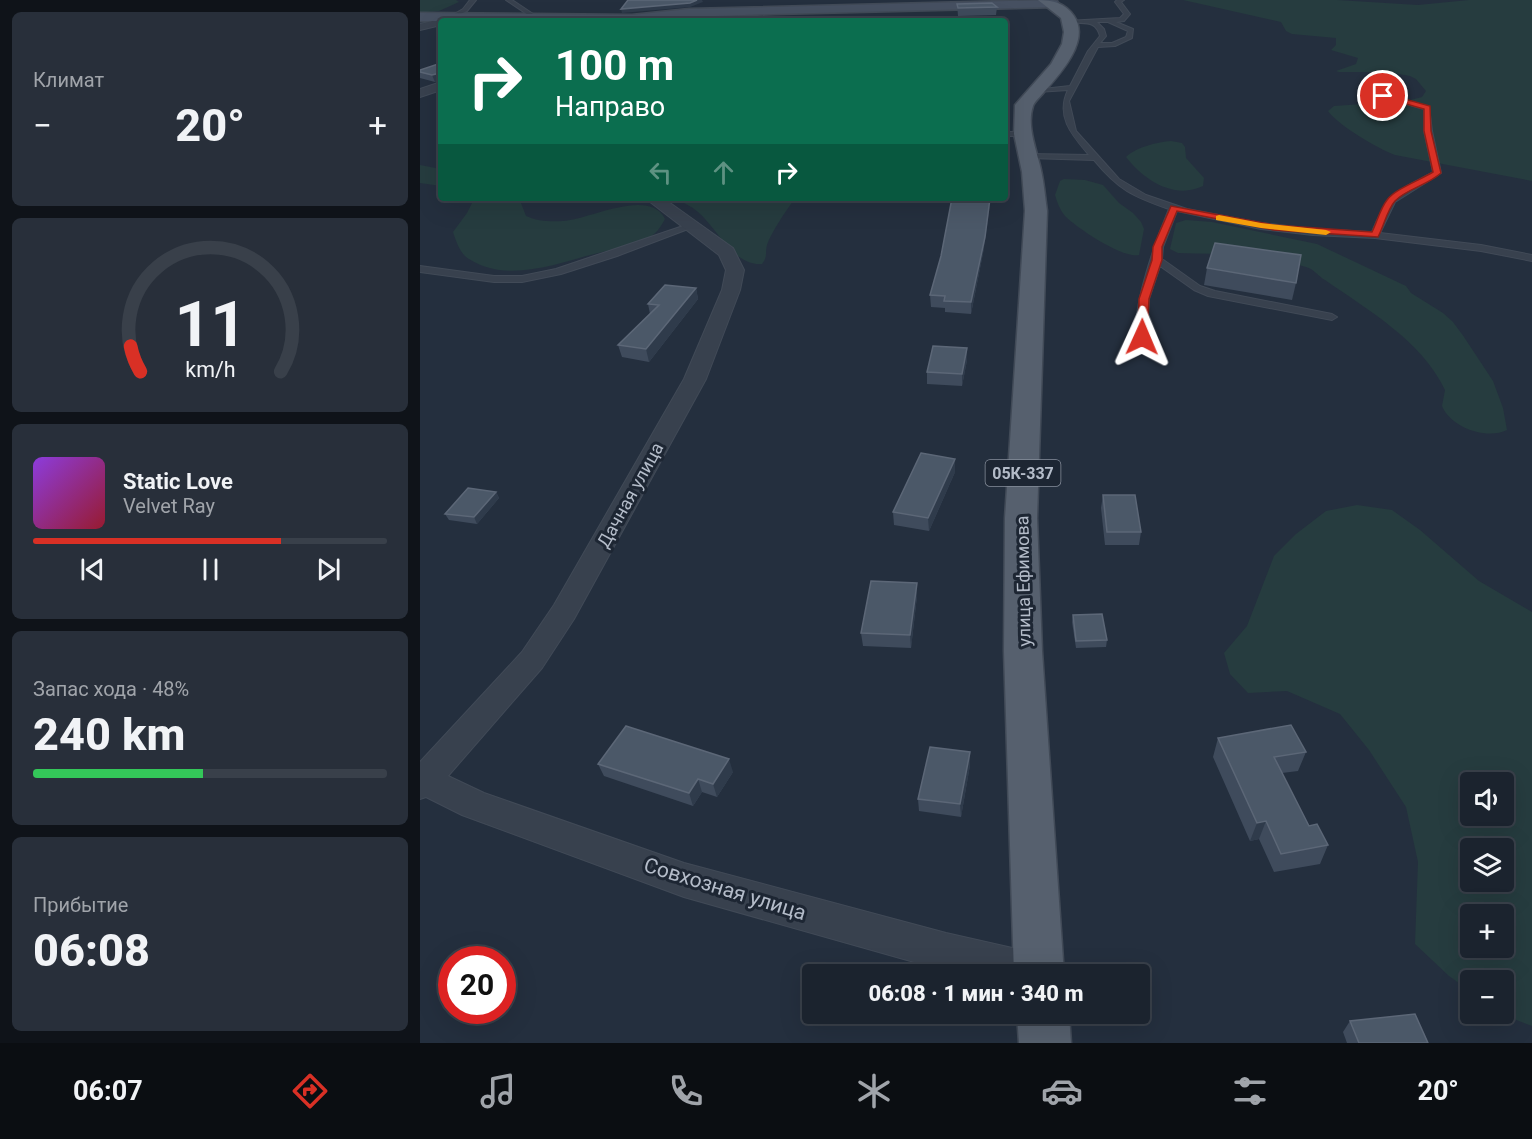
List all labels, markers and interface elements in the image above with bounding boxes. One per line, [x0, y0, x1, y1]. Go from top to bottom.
text: 100 m [555, 41, 674, 90]
icon: right [456, 42, 534, 120]
text: Климат [33, 68, 104, 92]
pin [1357, 70, 1408, 121]
icon: arrive [1366, 79, 1399, 112]
text: Направо [555, 91, 665, 123]
text: 20° [175, 99, 245, 152]
text: − [33, 106, 52, 145]
text: + [368, 106, 387, 145]
icon: left [644, 156, 677, 189]
icon: ahead [707, 156, 740, 189]
icon: right [770, 156, 803, 189]
text: 11 [174, 288, 246, 361]
position arrow [1110, 305, 1174, 369]
text: km/h [185, 358, 235, 383]
street label: Дачная улица [592, 439, 668, 551]
road number: 05К-337 [986, 460, 1060, 486]
text: Static Love [123, 469, 233, 494]
text: Velvet Ray [123, 494, 215, 518]
street label: улица Ефимова [1011, 515, 1035, 647]
icon: previous [76, 553, 109, 586]
icon: pause [194, 553, 227, 586]
icon: next [312, 553, 345, 586]
text: Запас хода · 48% [33, 677, 189, 701]
text: 240 km [33, 708, 185, 761]
map controls [1460, 772, 1514, 1024]
button: sound [1460, 772, 1514, 826]
button: layers [1460, 838, 1514, 892]
street label: Совхозная улица [641, 853, 809, 925]
text: Прибытие [33, 893, 128, 917]
button: + [1460, 904, 1514, 958]
text: 06:08 [33, 924, 150, 977]
speed limit sign: 20 [438, 946, 516, 1024]
button: − [1460, 970, 1514, 1024]
text: 06:08 · 1 мин · 340 m [868, 981, 1084, 1006]
icon: directions [289, 1070, 331, 1112]
icon: music [477, 1070, 519, 1112]
icon: phone [665, 1070, 707, 1112]
icon: climate [853, 1070, 895, 1112]
icon: car [1041, 1070, 1083, 1112]
icon: filters [1229, 1070, 1271, 1112]
text: 06:07 [73, 1075, 143, 1107]
text: 20° [1417, 1075, 1459, 1107]

